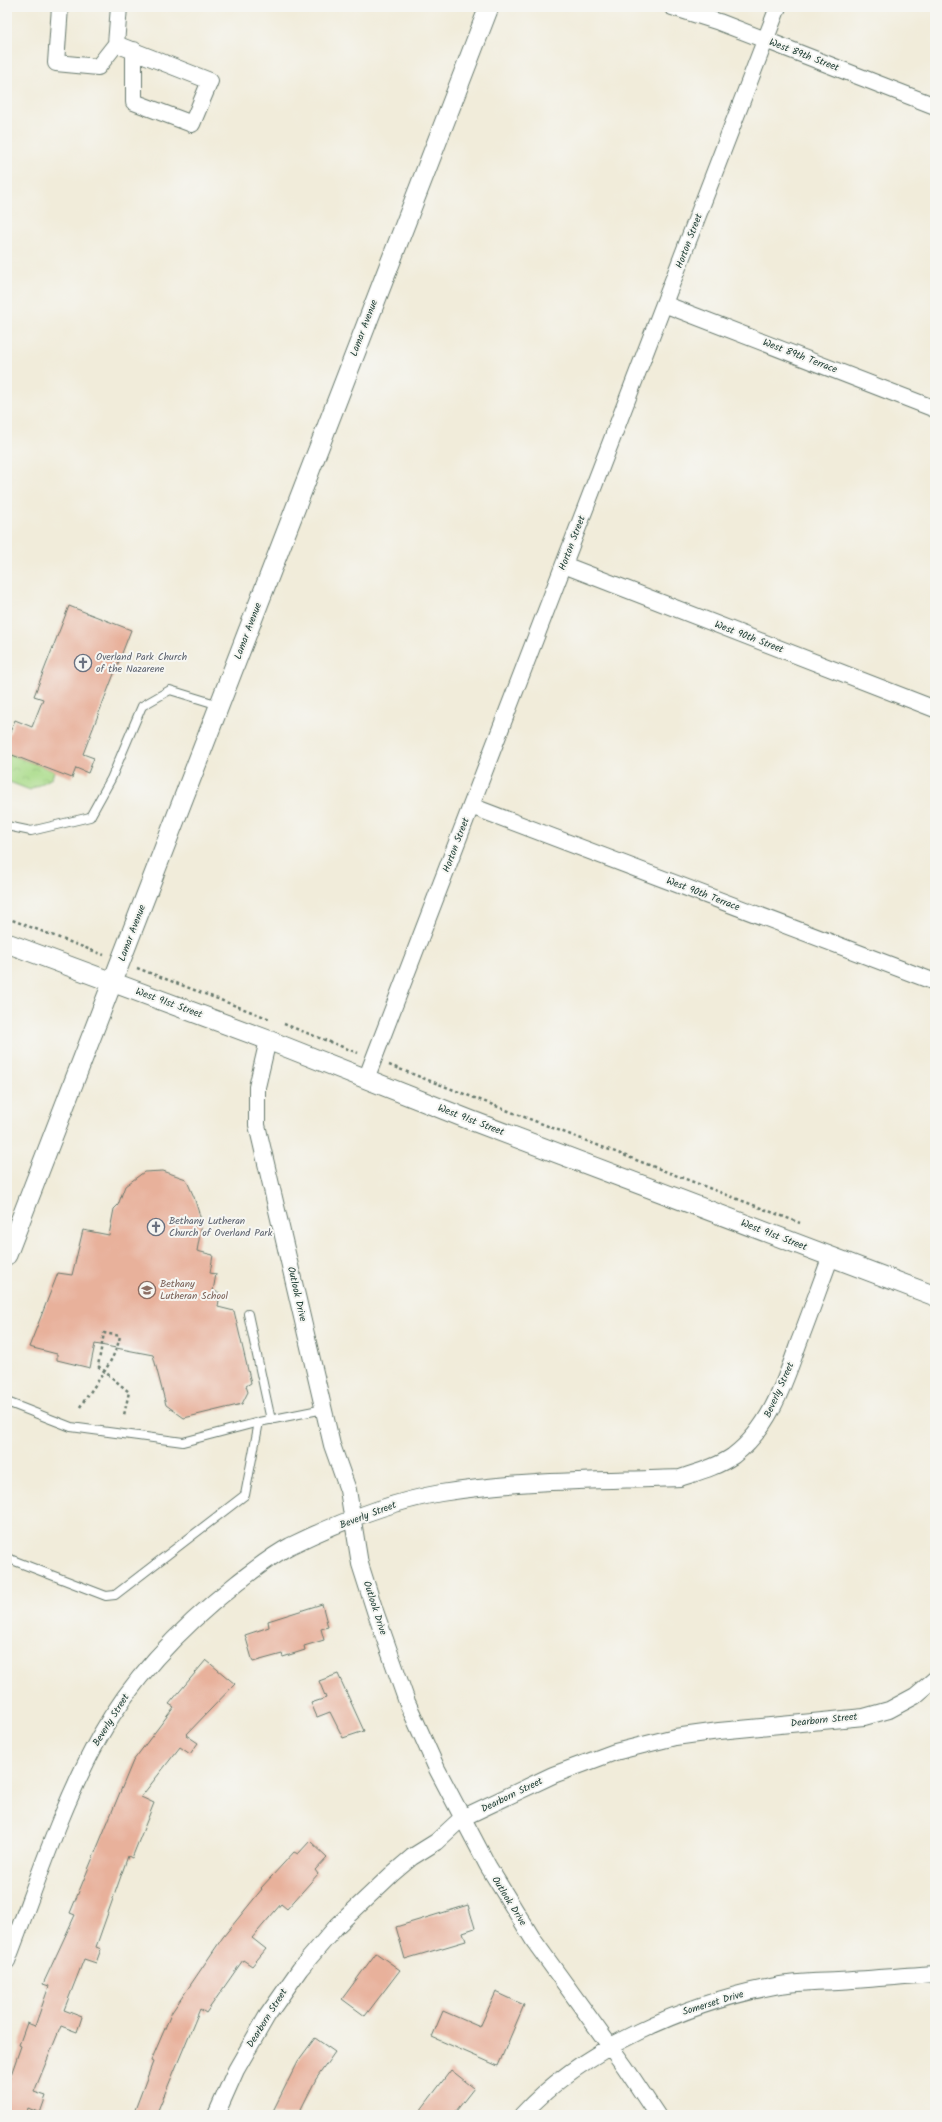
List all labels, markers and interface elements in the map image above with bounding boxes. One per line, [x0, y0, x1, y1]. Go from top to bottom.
street label: West 89th Street [767, 34, 842, 76]
street label: Horton Street [671, 211, 707, 271]
street label: Lamar Avenue [346, 297, 382, 359]
street label: West 89th Terrace [760, 334, 840, 378]
street label: Horton Street [554, 513, 590, 573]
street label: Lamar Avenue [230, 600, 266, 662]
street label: West 90th Street [712, 616, 786, 658]
place label: Overland Park Church of the Nazarene [96, 649, 187, 677]
church icon: Overland Park Church of the Nazarene [73, 653, 93, 673]
street label: Horton Street [438, 815, 474, 875]
street label: West 90th Terrace [664, 873, 743, 916]
street label: Lamar Avenue [114, 902, 150, 964]
street label: West 91st Street [133, 984, 205, 1023]
street label: West 91st Street [435, 1100, 507, 1140]
place label: Bethany Lutheran Church of Overland Park [169, 1213, 273, 1241]
street label: West 91st Street [738, 1215, 810, 1255]
church icon: Bethany Lutheran Church of Overland Park [146, 1217, 166, 1237]
street label: Outlook Drive [283, 1265, 311, 1324]
place label: Bethany Lutheran School [160, 1276, 229, 1304]
school or university icon: Bethany Lutheran School [137, 1280, 157, 1300]
street label: Beverly Street [760, 1359, 798, 1420]
street label: Beverly Street [337, 1497, 399, 1533]
street label: Outlook Drive [359, 1579, 391, 1638]
street label: Beverly Street [88, 1690, 134, 1749]
street label: Dearborn Street [790, 1709, 858, 1731]
street label: Dearborn Street [478, 1773, 546, 1817]
street label: Outlook Drive [487, 1873, 531, 1929]
street label: Dearborn Street [243, 1985, 292, 2051]
street label: Somerset Drive [680, 1986, 746, 2020]

